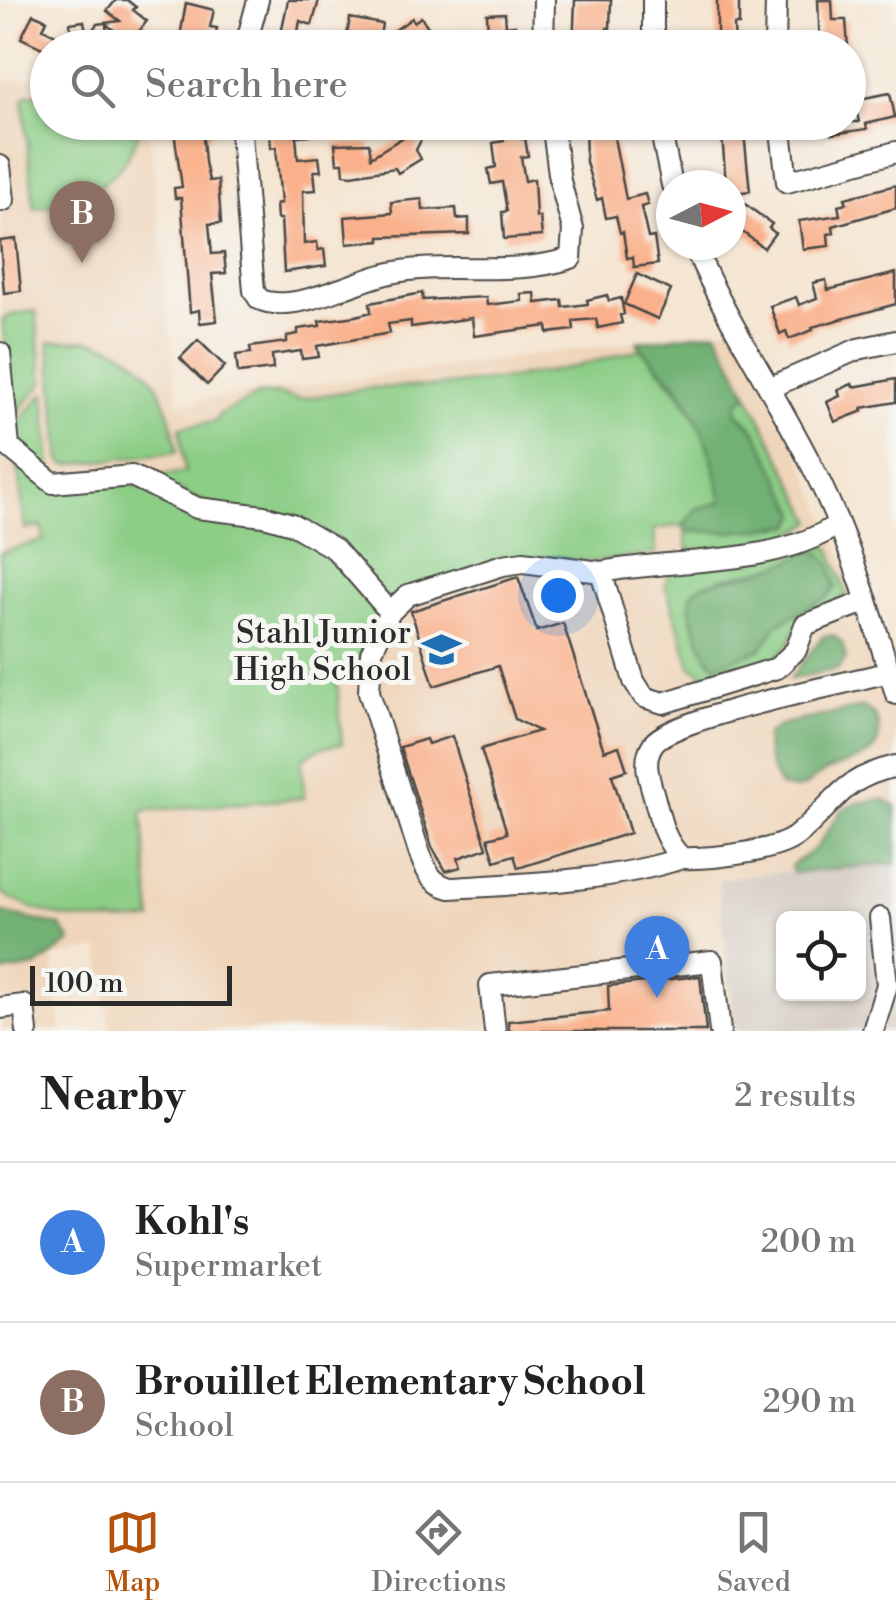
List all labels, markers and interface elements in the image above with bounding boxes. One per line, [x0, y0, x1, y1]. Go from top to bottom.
search box [30, 30, 866, 140]
icon: search [65, 58, 120, 113]
text: Search here [145, 62, 348, 109]
north arrow [656, 170, 746, 260]
pin: B [49, 180, 114, 263]
your location [533, 570, 584, 621]
place label: Stahl Junior High School [234, 613, 412, 690]
school or university icon: Stahl Junior High School [420, 629, 462, 671]
map controls [776, 911, 866, 1001]
button: locate [776, 911, 866, 1001]
pin: A [624, 916, 690, 998]
scale bar [30, 961, 232, 1006]
text: 100 m [45, 966, 124, 1001]
text: Nearby [40, 1070, 185, 1123]
text: 2 results [734, 1076, 856, 1116]
text: Kohl's [135, 1199, 249, 1246]
text: A [61, 1222, 84, 1262]
text: 200 m [761, 1222, 856, 1262]
text: Supermarket [135, 1246, 322, 1286]
text: Brouillet Elementary School [135, 1359, 645, 1406]
text: B [60, 1382, 85, 1422]
text: 290 m [763, 1382, 856, 1422]
text: School [135, 1406, 234, 1446]
tab: Map [105, 1505, 160, 1600]
tab: Directions [371, 1505, 506, 1600]
tab: Saved [717, 1505, 791, 1600]

